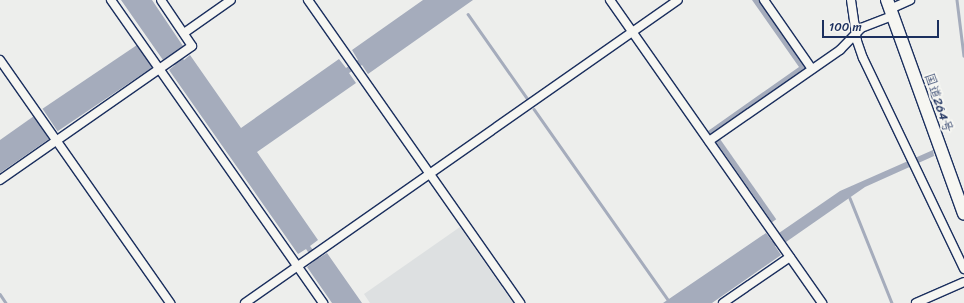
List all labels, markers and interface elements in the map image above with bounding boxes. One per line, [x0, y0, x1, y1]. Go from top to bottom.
scale bar [824, 12, 941, 38]
text: 100 m [829, 16, 862, 38]
street label: 国道264号 [921, 71, 955, 135]

